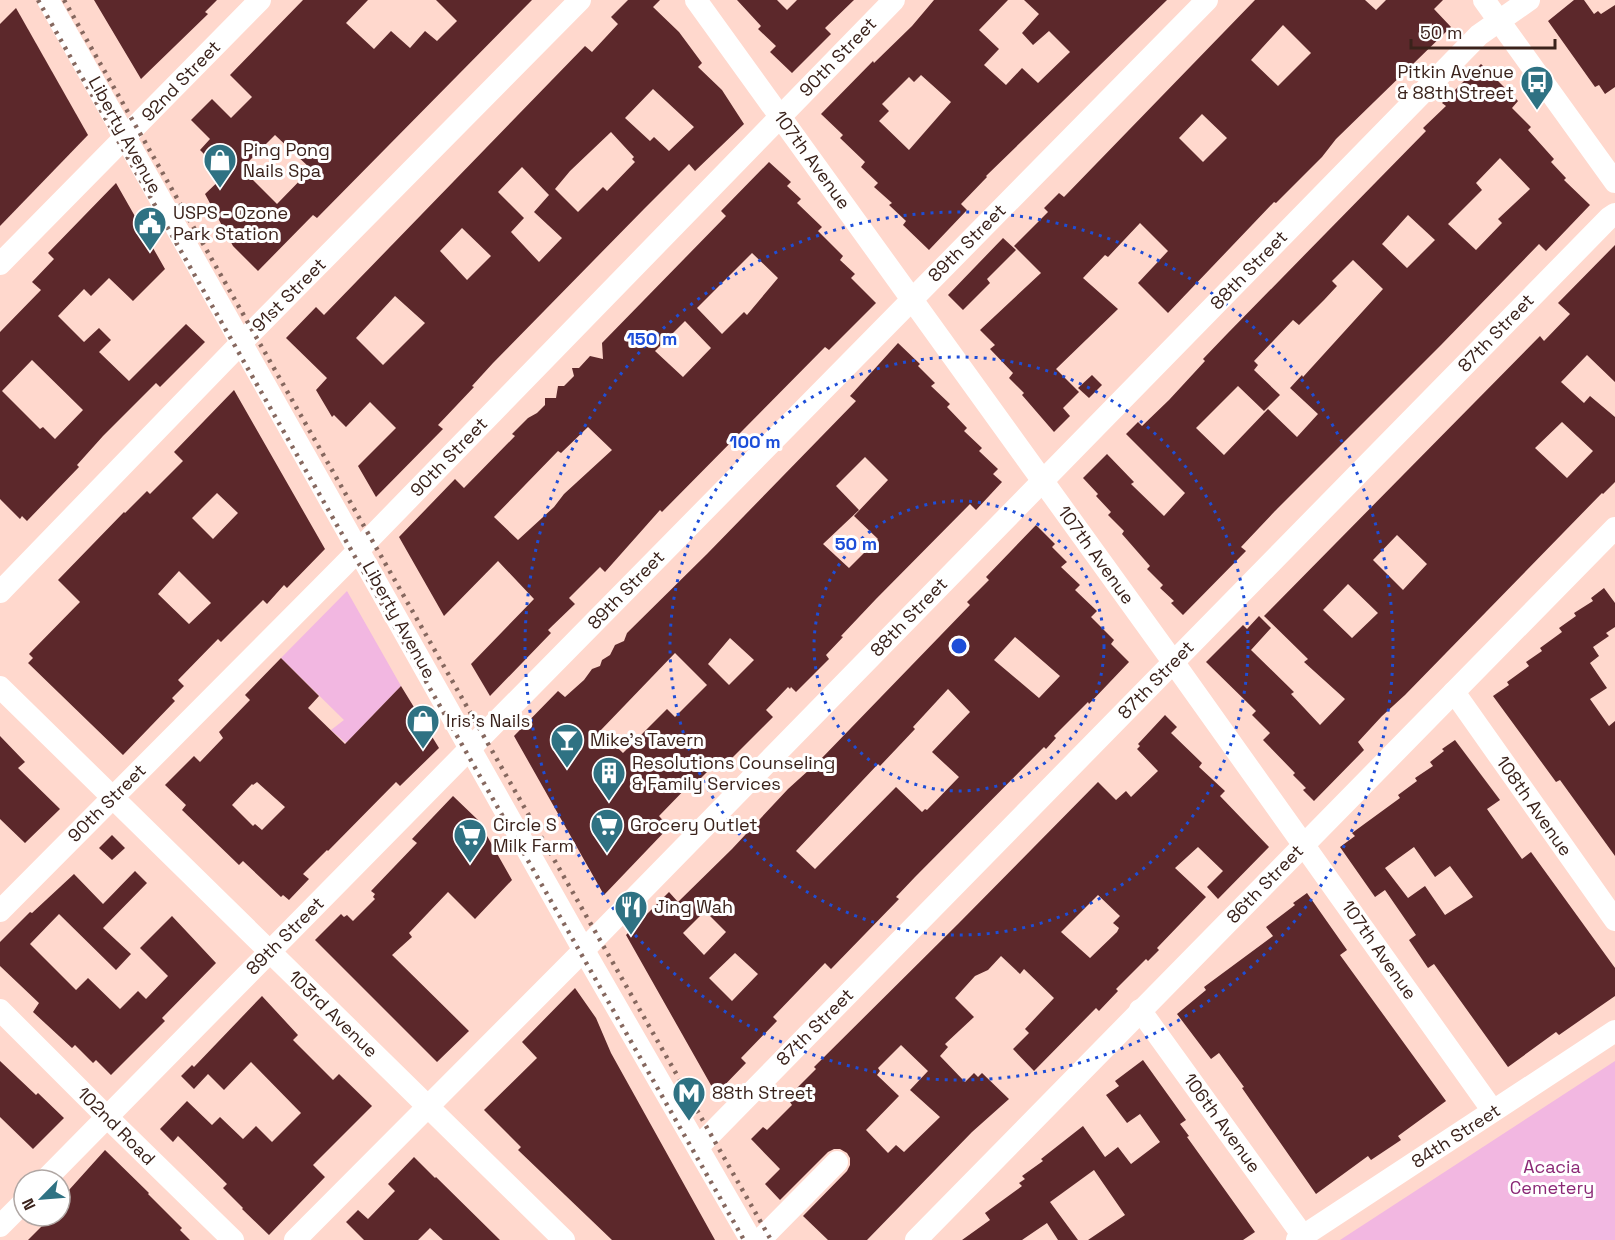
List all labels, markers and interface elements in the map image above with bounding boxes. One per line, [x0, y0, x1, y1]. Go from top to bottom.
street label: 90th Street [794, 12, 881, 101]
scale bar [1411, 12, 1555, 50]
text: 50 m [1420, 21, 1462, 44]
street label: 92nd Street [136, 35, 225, 126]
place label: Pitkin Avenue & 88th Street [1397, 60, 1514, 104]
bus stop icon: Pitkin Avenue & 88th Street [1519, 64, 1555, 111]
street label: Liberty Avenue [84, 72, 167, 197]
street label: 107th Avenue [769, 106, 856, 213]
place label: Ping Pong Nails Spa [243, 138, 330, 182]
shop icon: Ping Pong Nails Spa [202, 142, 238, 189]
street label: 89th Street [923, 199, 1011, 287]
place label: USPS - Ozone Park Station [173, 201, 288, 245]
public building icon: USPS - Ozone Park Station [132, 205, 168, 252]
street label: 88th Street [1205, 225, 1292, 314]
street label: 91st Street [247, 253, 331, 337]
street label: 87th Street [1453, 289, 1539, 377]
text: 150 m [627, 327, 677, 350]
street label: 90th Street [405, 412, 492, 501]
text: 100 m [729, 430, 781, 453]
street label: 107th Avenue [1053, 501, 1140, 608]
text: 50 m [835, 532, 877, 555]
street label: 89th Street [582, 545, 669, 634]
street label: Liberty Avenue [358, 557, 441, 682]
street label: 88th Street [865, 572, 952, 661]
centre of rings [949, 636, 969, 656]
street label: 87th Street [1113, 636, 1199, 724]
shop icon: Iris's Nails [405, 703, 441, 750]
place label: Iris's Nails [446, 709, 530, 732]
bar icon: Mike's Tavern [549, 722, 585, 769]
place label: Mike's Tavern [590, 728, 704, 751]
place label: Resolutions Counseling & Family Services [632, 751, 835, 795]
street label: 108th Avenue [1491, 751, 1578, 860]
building icon: Resolutions Counseling & Family Services [591, 755, 627, 802]
street label: 90th Street [63, 759, 151, 847]
supermarket icon: Grocery Outlet [589, 807, 625, 854]
place label: Circle S Milk Farm [493, 813, 574, 857]
place label: Grocery Outlet [630, 813, 758, 836]
supermarket icon: Circle S Milk Farm [452, 817, 488, 864]
street label: 86th Street [1221, 839, 1308, 928]
restaurant icon: Jing Wah [613, 889, 649, 936]
street label: 89th Street [241, 892, 329, 980]
place label: Jing Wah [654, 895, 733, 918]
street label: 107th Avenue [1337, 896, 1422, 1004]
street label: 103rd Avenue [284, 965, 383, 1062]
street label: 87th Street [771, 983, 858, 1070]
street label: 106th Avenue [1179, 1068, 1266, 1177]
metro station icon: 88th Street [671, 1075, 707, 1122]
place label: 88th Street [712, 1081, 813, 1104]
street label: 102nd Road [72, 1082, 160, 1170]
street label: 84th Street [1407, 1098, 1505, 1173]
park label: Acacia Cemetery [1510, 1155, 1594, 1199]
north arrow [12, 1168, 72, 1228]
text: N [17, 1195, 41, 1213]

